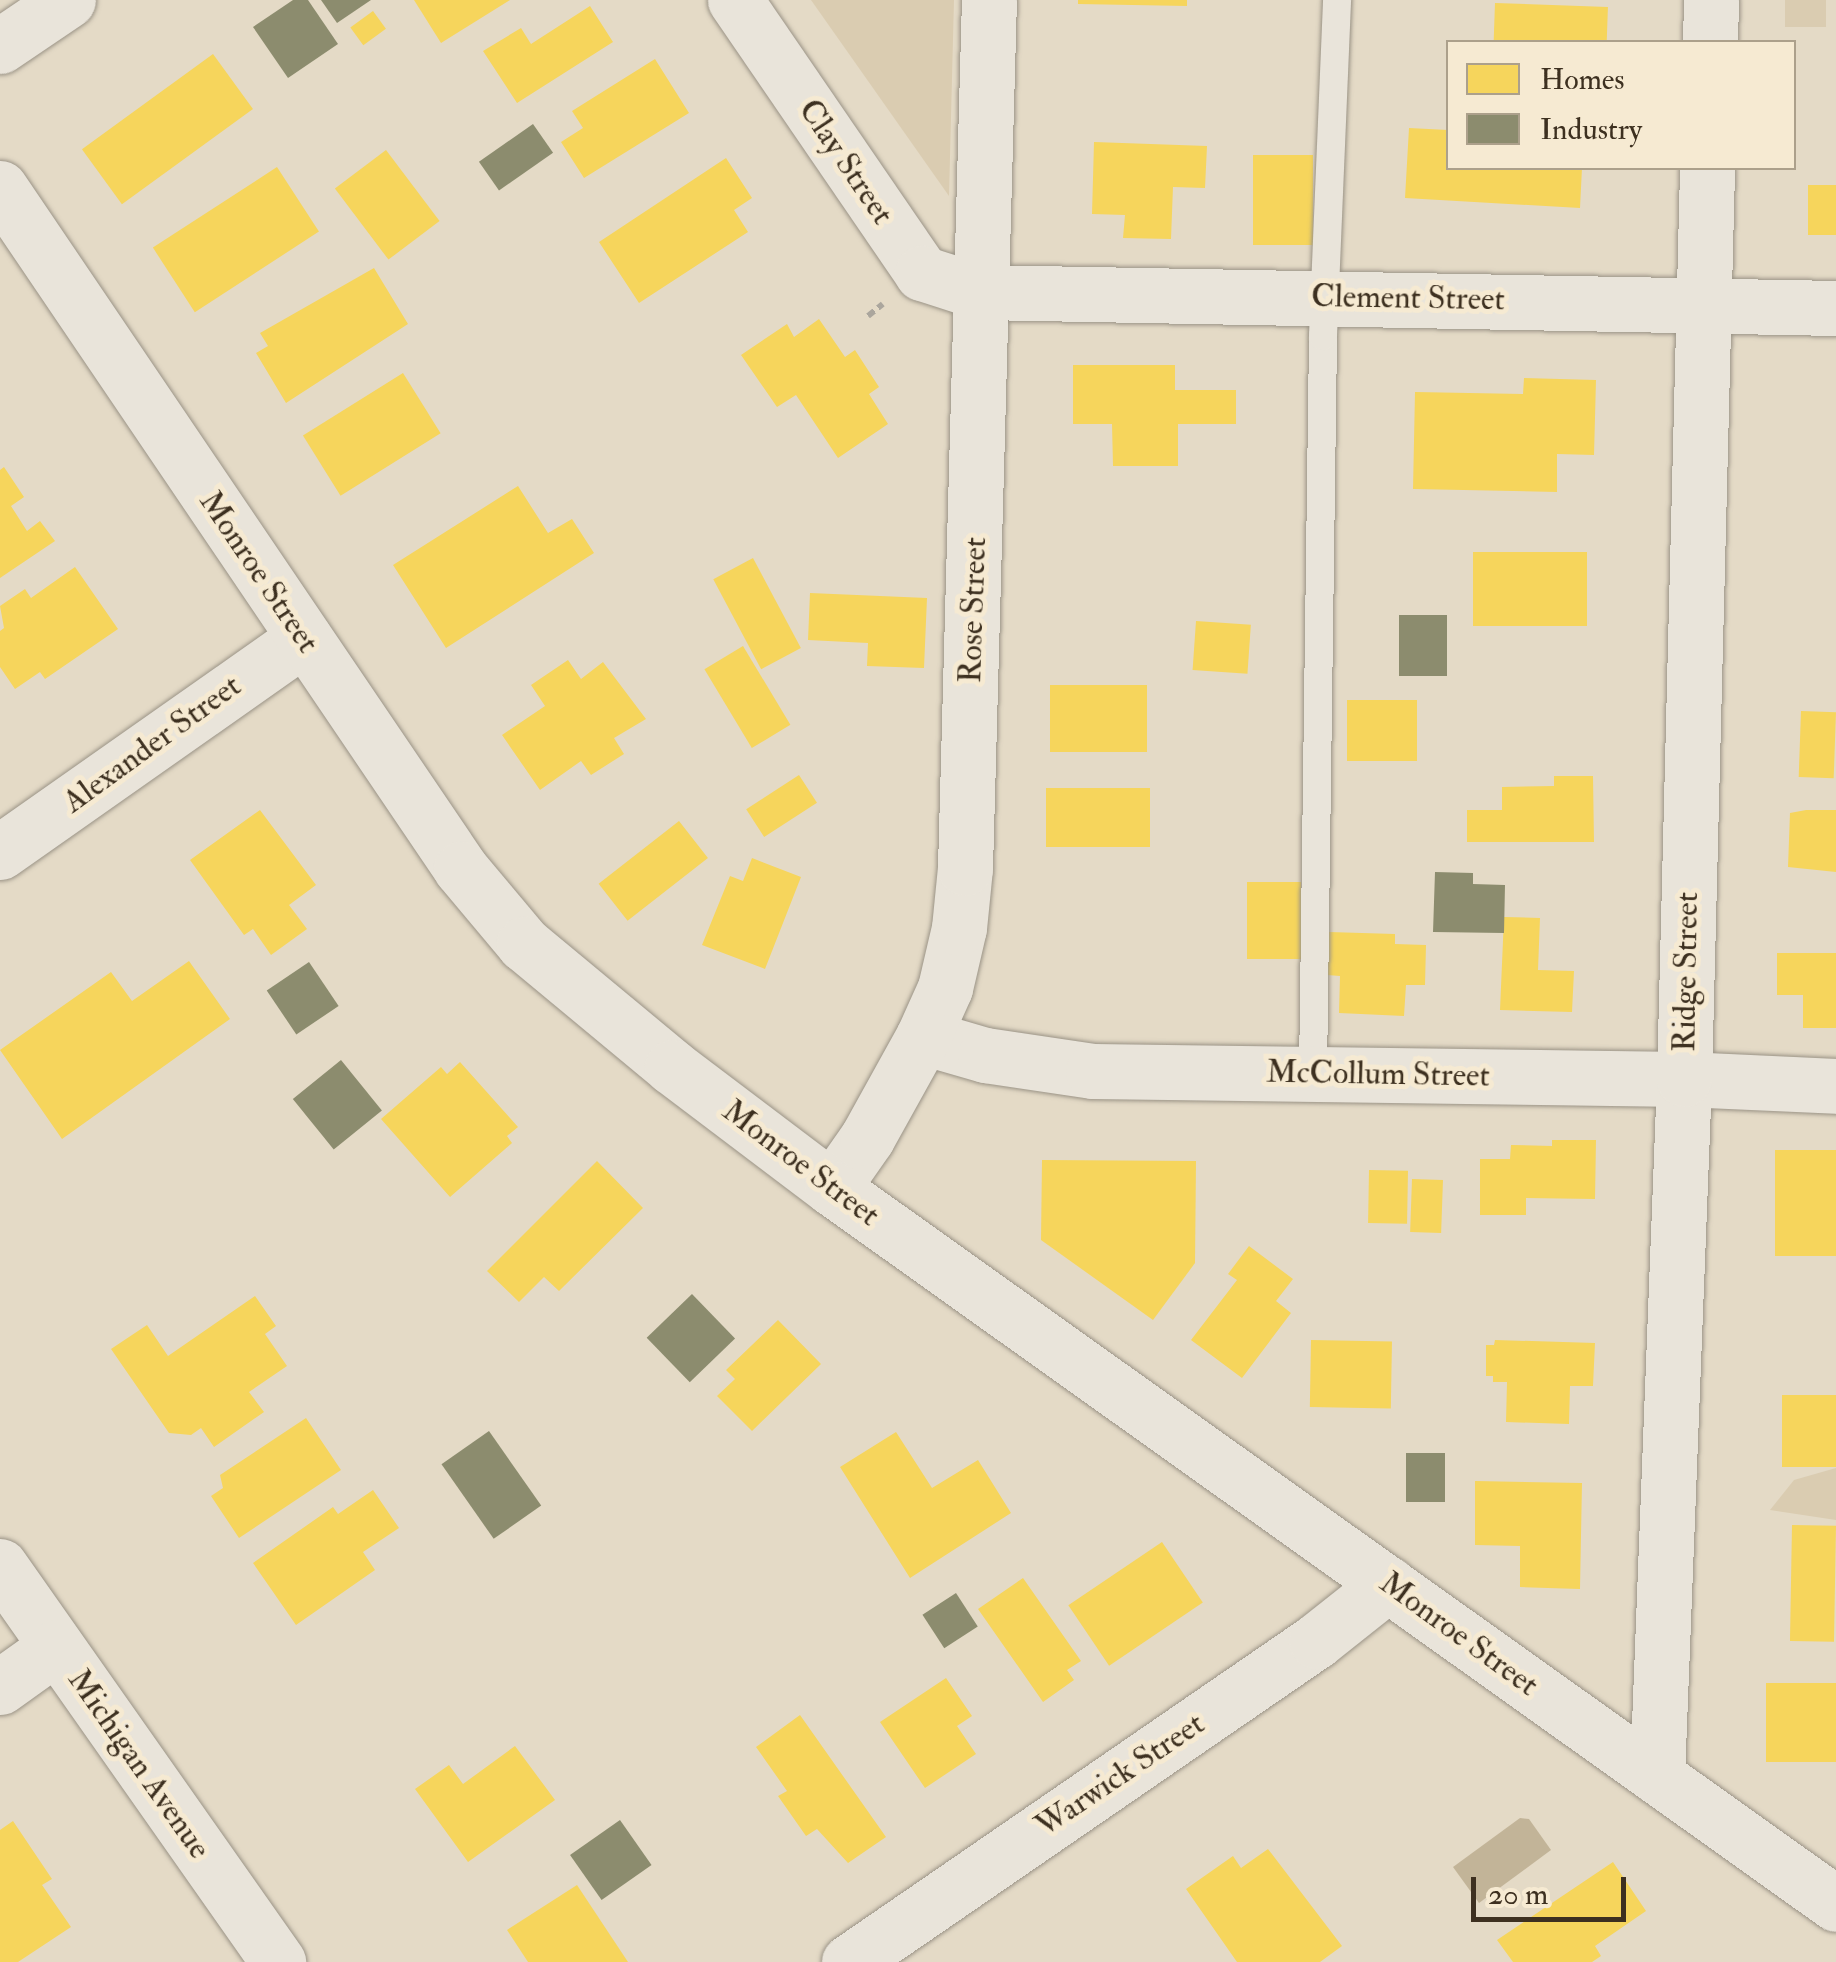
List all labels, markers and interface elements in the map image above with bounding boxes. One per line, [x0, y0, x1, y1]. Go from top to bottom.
legend [1446, 40, 1796, 170]
text: Homes [1540, 61, 1625, 98]
street label: Clay Street [790, 92, 902, 232]
text: Industry [1540, 111, 1642, 148]
street label: Clement Street [1311, 277, 1505, 319]
street label: Monroe Street [191, 484, 327, 660]
street label: Rose Street [951, 536, 995, 684]
street label: Alexander Street [56, 667, 248, 821]
street label: Ridge Street [1665, 892, 1707, 1052]
street label: McCollum Street [1266, 1053, 1490, 1095]
street label: Monroe Street [715, 1091, 887, 1235]
street label: Monroe Street [1372, 1564, 1546, 1704]
street label: Michigan Avenue [60, 1662, 218, 1866]
street label: Warwick Street [1028, 1705, 1212, 1845]
scale bar [1476, 1857, 1631, 1919]
text: 20 m [1488, 1876, 1548, 1913]

